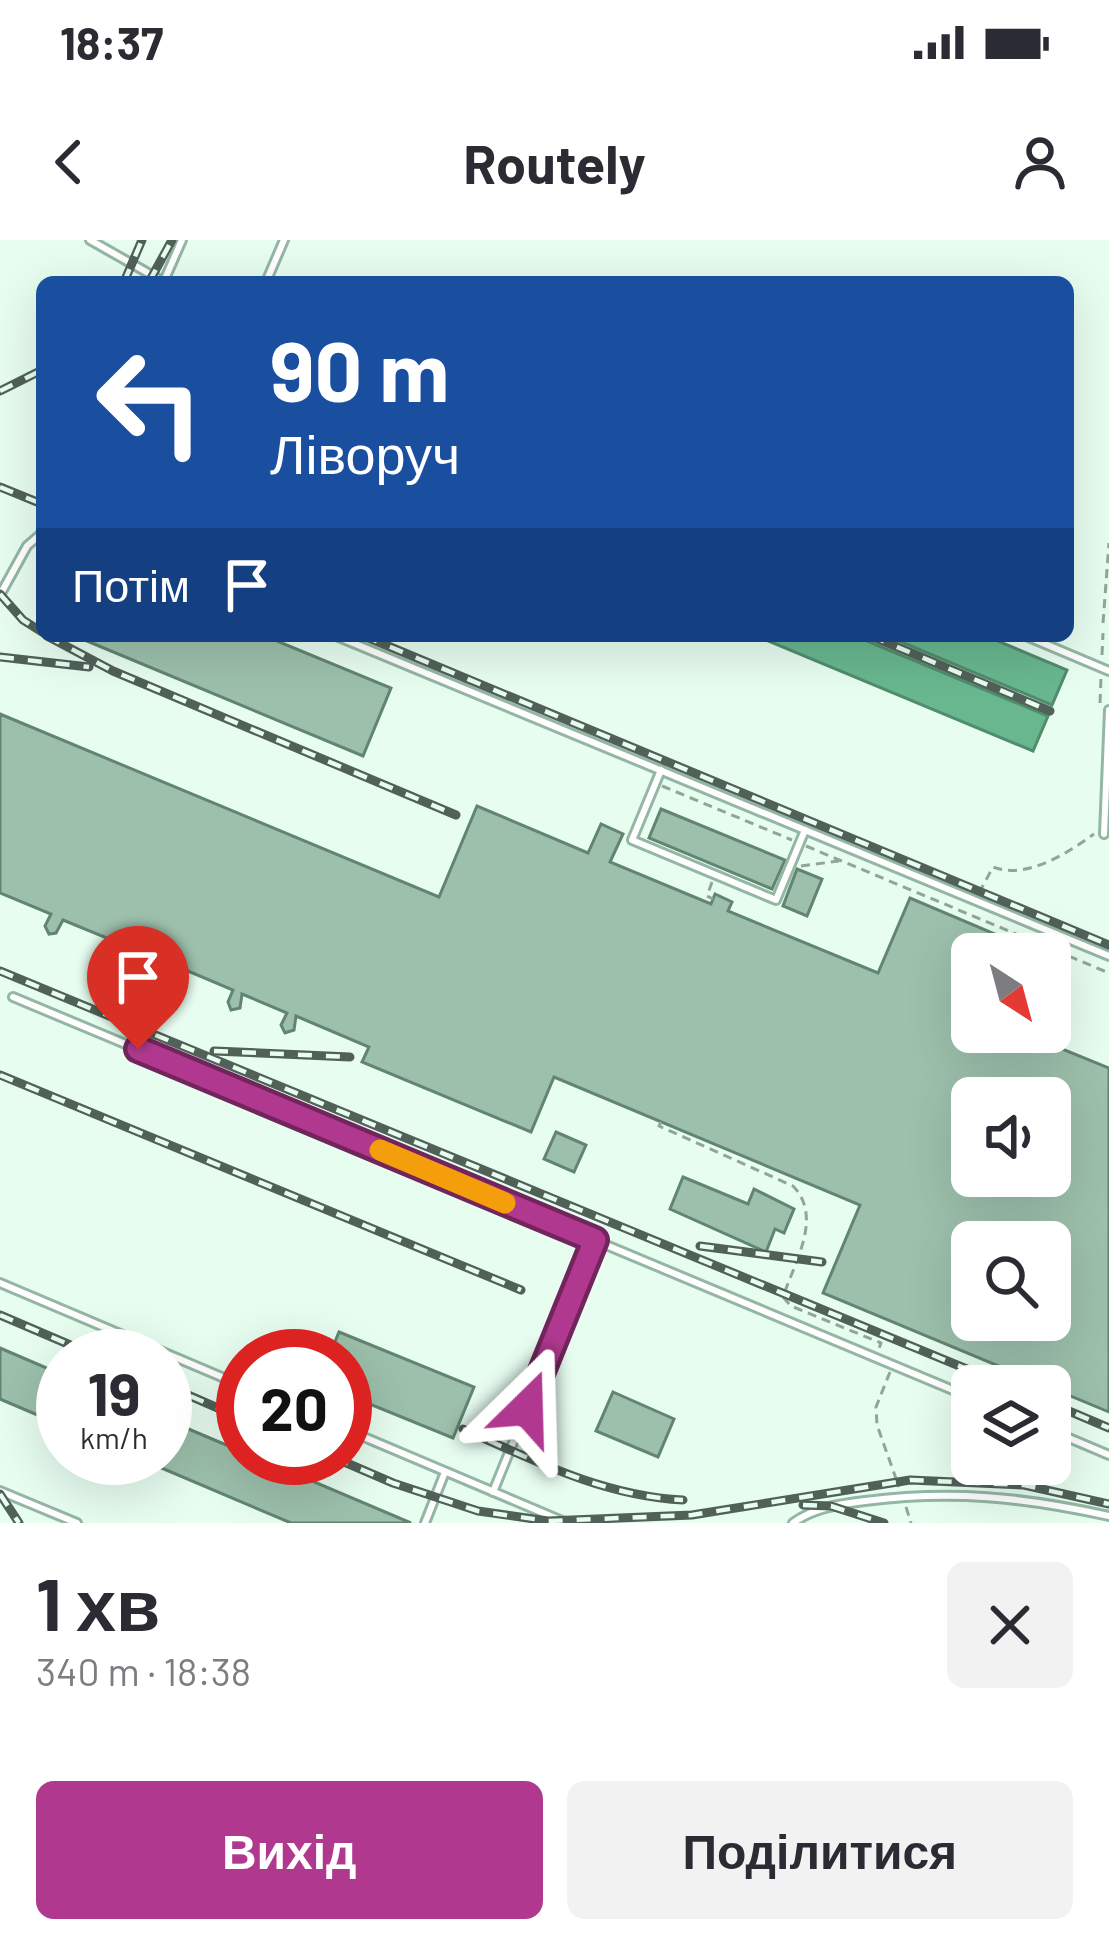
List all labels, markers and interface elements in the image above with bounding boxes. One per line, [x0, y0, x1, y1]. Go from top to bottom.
text: 18:37 [60, 15, 163, 69]
icon: back [36, 129, 102, 195]
icon: person [1007, 129, 1073, 195]
text: Routely [463, 130, 646, 195]
text: 90 m [270, 318, 449, 419]
icon: left [72, 324, 228, 480]
text: Ліворуч [270, 420, 460, 485]
icon: arrive [214, 552, 280, 618]
text: Потім [72, 557, 190, 611]
pin [87, 926, 189, 1049]
north arrow [951, 933, 1071, 1053]
map controls [951, 933, 1071, 1485]
icon: arrive [105, 944, 171, 1010]
button: sound [951, 1077, 1071, 1197]
button: search [951, 1221, 1071, 1341]
speed limit sign: 20 [216, 1329, 372, 1485]
position arrow [464, 1345, 590, 1471]
text: 19 [87, 1356, 141, 1428]
button: layers [951, 1365, 1071, 1485]
text: km/h [80, 1419, 148, 1455]
text: 1 хв [36, 1559, 160, 1645]
button: close [947, 1562, 1073, 1688]
text: 340 m · 18:38 [36, 1647, 251, 1694]
button: Вихід [36, 1781, 543, 1919]
button: Поділитися [567, 1781, 1073, 1919]

